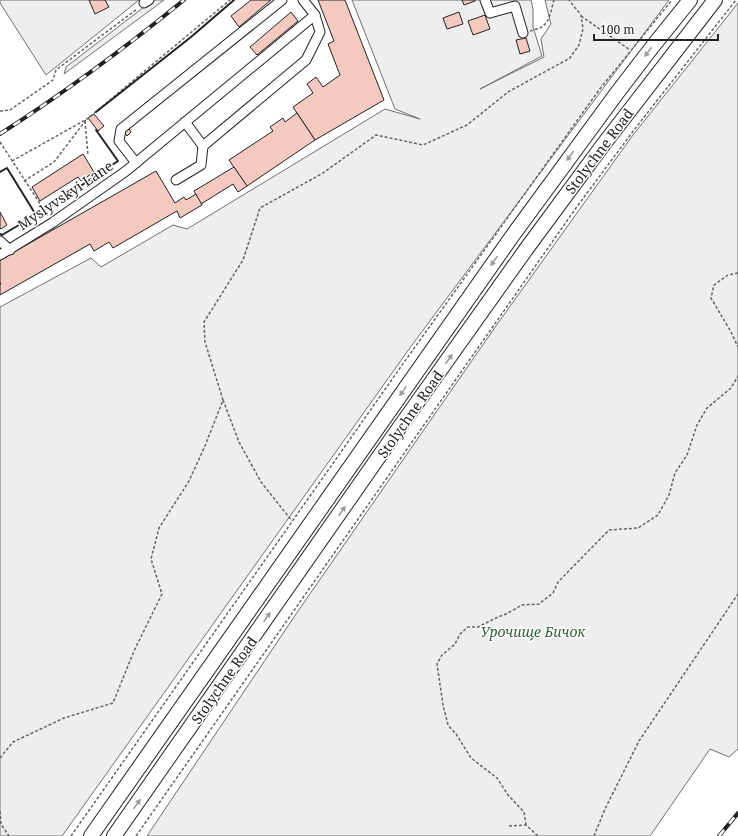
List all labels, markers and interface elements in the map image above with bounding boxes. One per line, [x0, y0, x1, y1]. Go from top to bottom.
scale bar [594, 16, 718, 42]
text: 100 m [600, 21, 635, 38]
one-way arrow [644, 47, 652, 57]
street label: Stolychne Road [561, 104, 638, 198]
one-way arrow [566, 151, 575, 162]
street label: Myslyvskyi Lane [14, 156, 116, 234]
one-way arrow [490, 256, 498, 267]
one-way arrow [445, 353, 453, 364]
street label: Stolychne Road [373, 366, 447, 461]
one-way arrow [399, 385, 407, 396]
one-way arrow [338, 505, 346, 516]
one-way arrow [263, 612, 271, 623]
park label: Урочище Бичок [480, 622, 586, 641]
street label: Stolychne Road [187, 632, 261, 727]
one-way arrow [133, 799, 141, 809]

